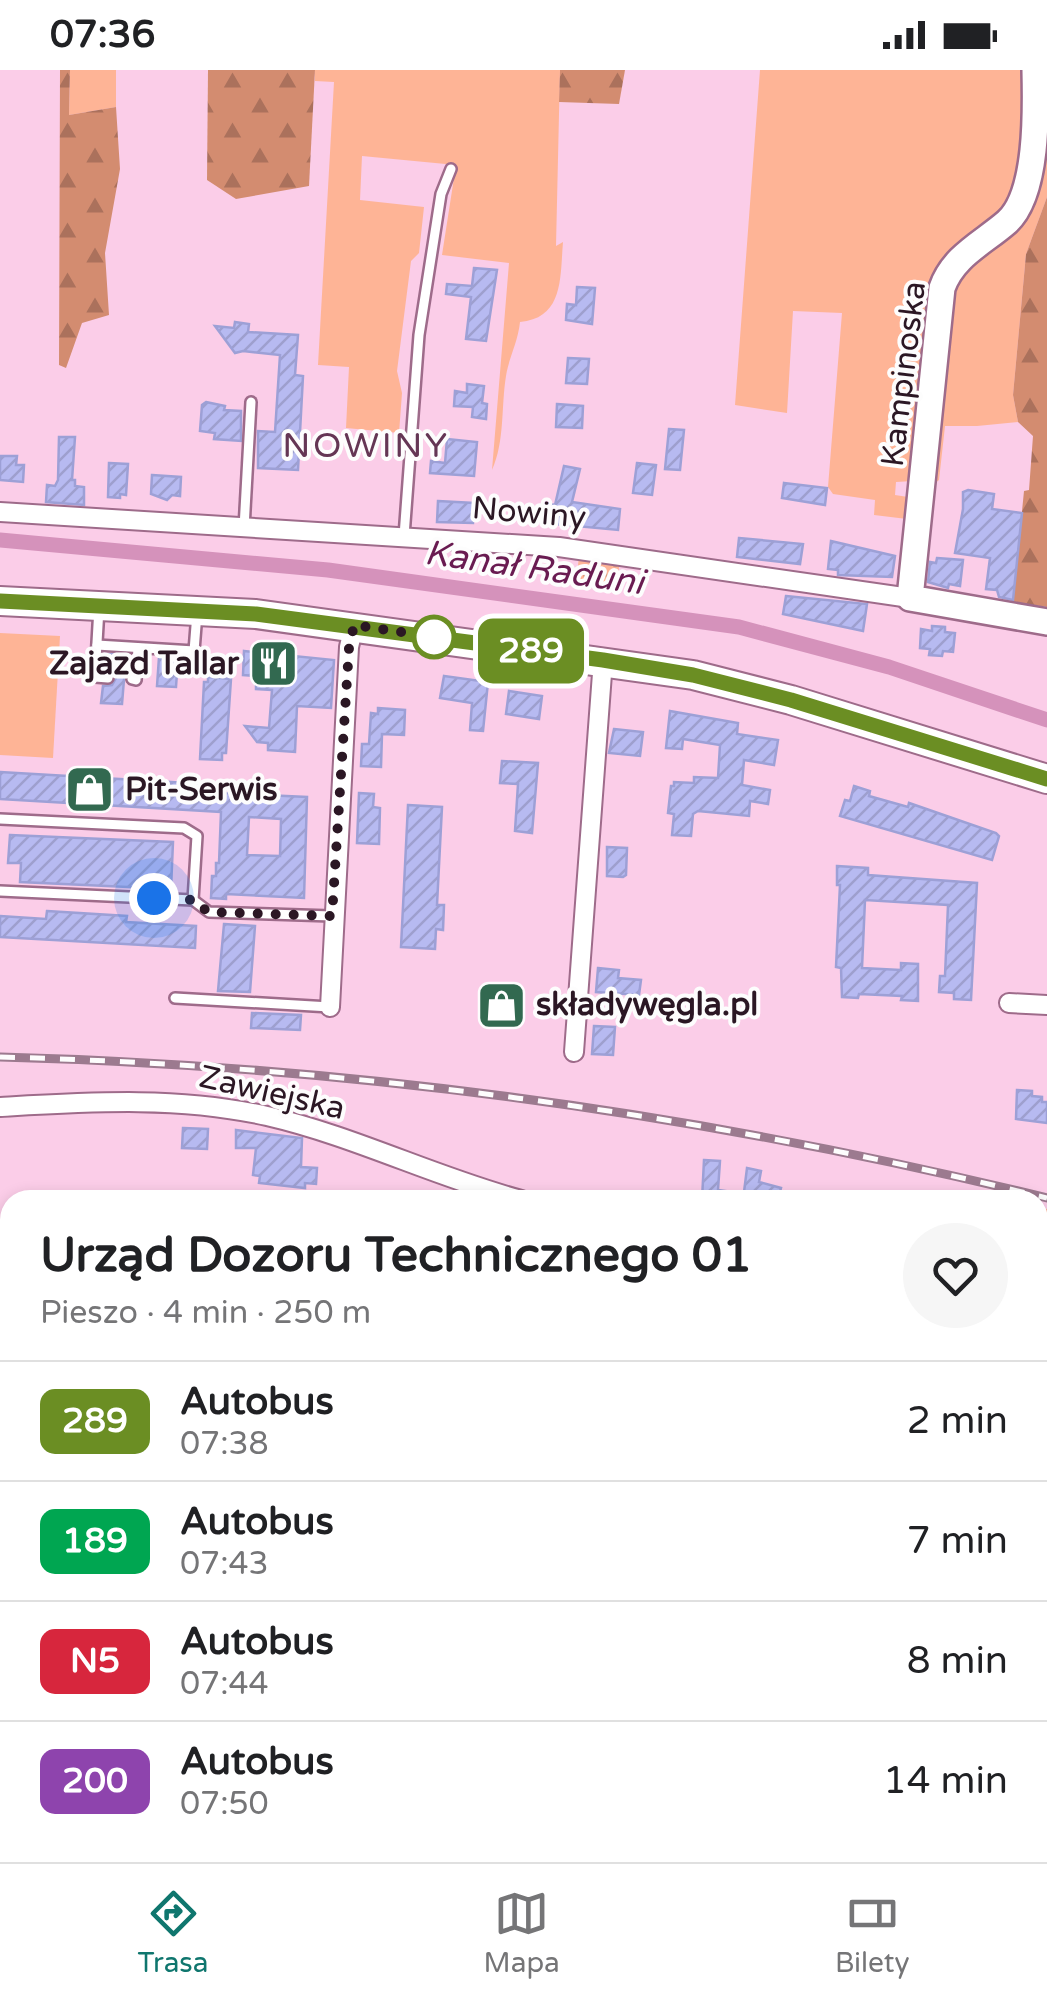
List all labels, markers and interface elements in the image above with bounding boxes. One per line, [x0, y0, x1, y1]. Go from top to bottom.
text: 07:36 [50, 12, 155, 58]
street label: Kampinoska [874, 279, 934, 469]
district label: NOWINY [282, 425, 450, 467]
street label: Nowiny [470, 489, 588, 537]
water label: Kanał Raduni [422, 532, 650, 605]
unlabelled marker [413, 616, 455, 658]
line badge: 289 [474, 618, 588, 684]
text: 289 [498, 630, 564, 672]
restaurant icon: Zajazd Tallar [248, 638, 300, 690]
place label: Zajazd Tallar [49, 645, 240, 683]
shop icon: Pit-Serwis [64, 764, 116, 816]
place label: Pit-Serwis [125, 771, 278, 809]
your location [129, 873, 179, 923]
shop icon: składywęgla.pl [475, 979, 527, 1031]
place label: składywęgla.pl [536, 986, 758, 1024]
street label: Zawiejska [196, 1058, 348, 1128]
button: heart [903, 1223, 1008, 1328]
text: Urząd Dozoru Technicznego 01 [40, 1227, 752, 1285]
text: Pieszo · 4 min · 250 m [40, 1294, 371, 1332]
text: Autobus [180, 1379, 334, 1425]
text: 2 min [907, 1398, 1008, 1444]
text: 289 [62, 1400, 128, 1442]
text: 07:38 [180, 1425, 269, 1463]
text: Autobus [180, 1499, 334, 1545]
text: 7 min [907, 1518, 1008, 1564]
text: 189 [62, 1520, 128, 1562]
text: 07:43 [180, 1545, 269, 1583]
text: Autobus [180, 1619, 334, 1665]
text: 8 min [907, 1638, 1008, 1684]
text: N5 [70, 1640, 120, 1682]
text: 07:44 [180, 1665, 269, 1703]
text: Autobus [180, 1739, 334, 1785]
text: 14 min [883, 1758, 1008, 1804]
text: 200 [62, 1760, 128, 1802]
text: 07:50 [180, 1785, 269, 1823]
tab: Trasa [138, 1886, 209, 1980]
tab: Mapa [484, 1886, 560, 1980]
tab: Bilety [835, 1886, 909, 1980]

